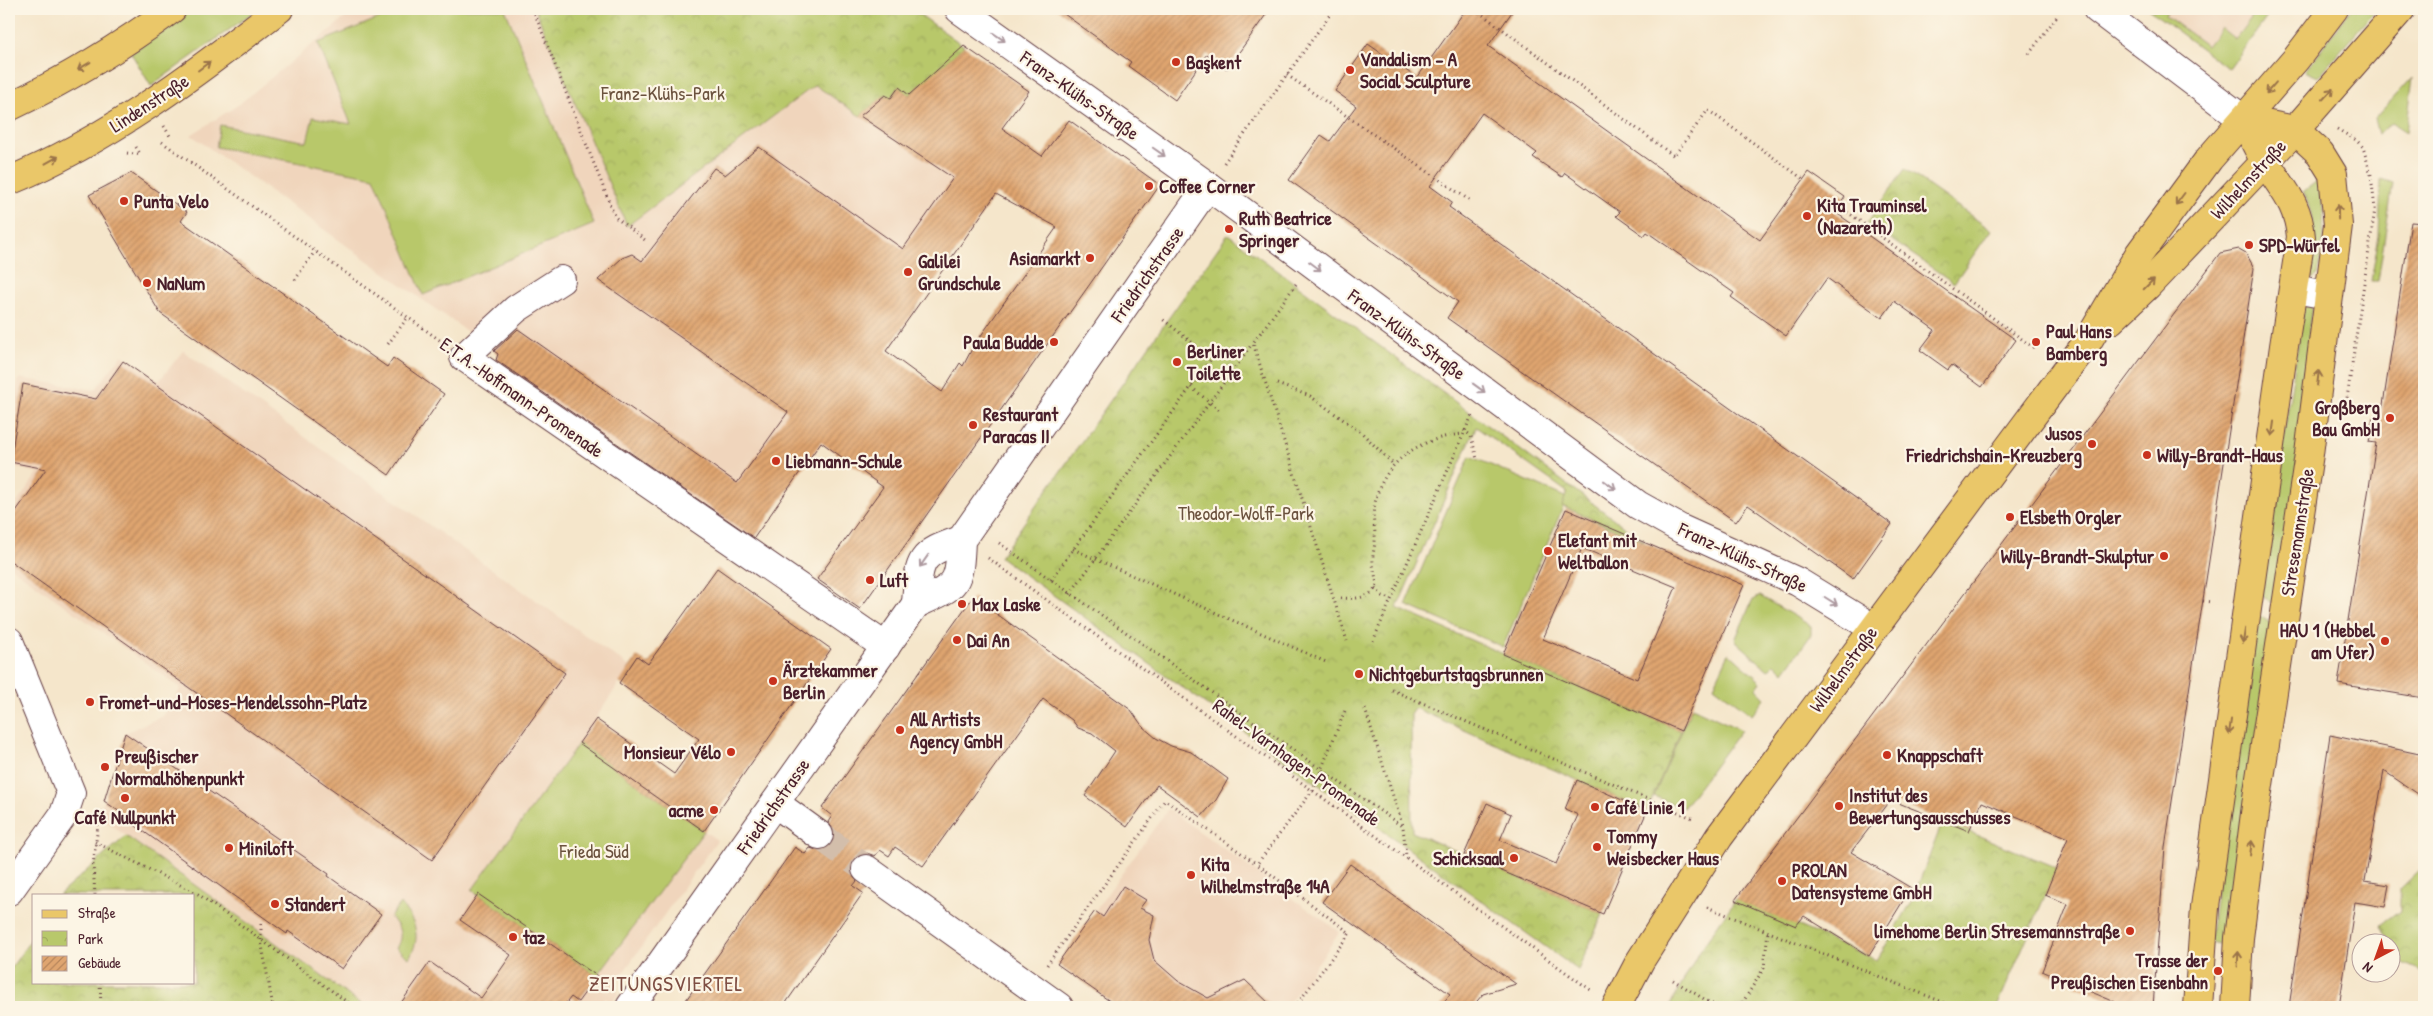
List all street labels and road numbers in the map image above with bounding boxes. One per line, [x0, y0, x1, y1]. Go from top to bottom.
street label: Franz-Klühs-Straße [1015, 44, 1145, 146]
street label: Lindenstraße [104, 67, 194, 138]
street label: Wilhelmstraße [2204, 133, 2292, 225]
street label: Friedrichstrasse [1104, 221, 1190, 328]
street label: Franz-Klühs-Straße [1342, 282, 1471, 386]
street label: E.T.A.-Hoffmann-Promenade [435, 331, 609, 463]
street label: Stresemannstraße [2274, 466, 2320, 598]
street label: Franz-Klühs-Straße [1673, 515, 1812, 598]
street label: Wilhelmstraße [1803, 620, 1883, 717]
street label: Rahel-Varnhagen-Promenade [1208, 692, 1387, 832]
street label: Friedrichstrasse [730, 753, 816, 860]

